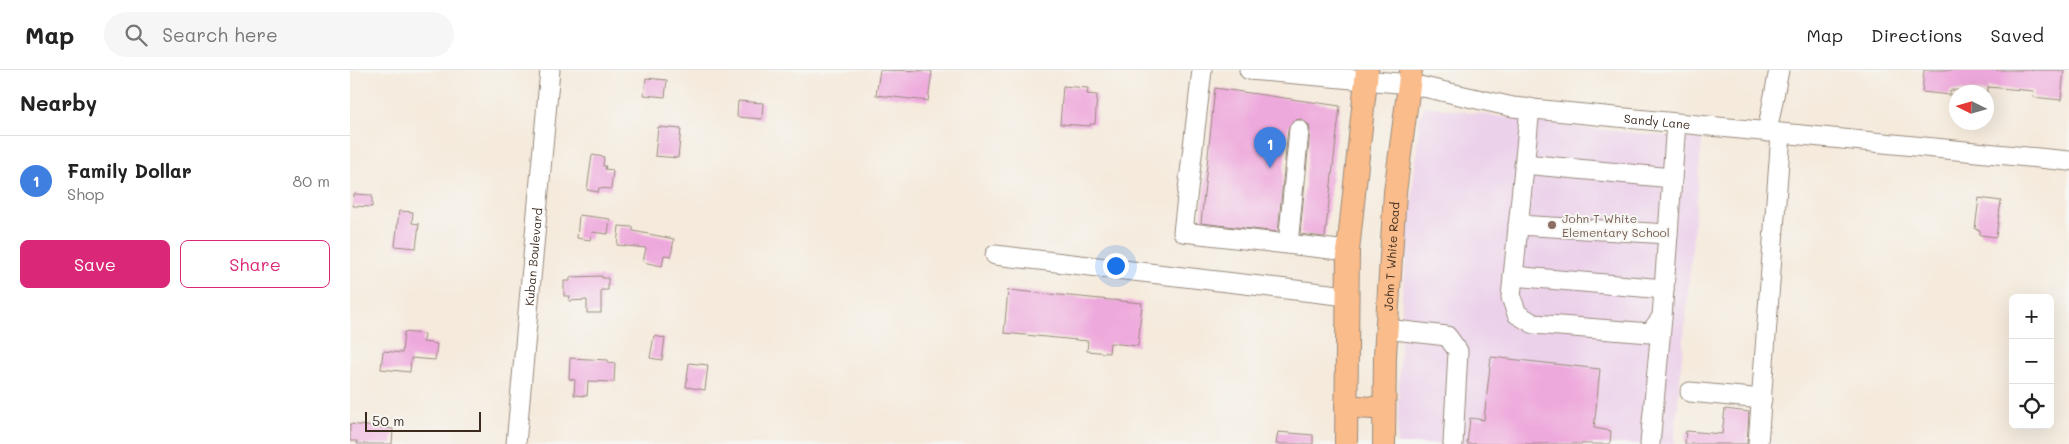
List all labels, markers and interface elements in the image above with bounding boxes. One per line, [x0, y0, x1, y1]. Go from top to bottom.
search box [104, 12, 454, 57]
text: Map [25, 19, 74, 50]
icon: search [122, 21, 150, 49]
text: Search here [162, 22, 278, 47]
text: Map [1806, 23, 1843, 47]
text: Directions [1871, 23, 1963, 47]
text: Saved [1991, 23, 2044, 47]
north arrow [1949, 85, 1994, 130]
text: Nearby [20, 89, 97, 116]
street label: Sandy Lane [1623, 110, 1691, 132]
pin: 1 [1254, 127, 1286, 168]
text: Family Dollar [67, 158, 192, 183]
text: 1 [32, 170, 40, 191]
text: 80 m [293, 170, 330, 191]
text: Shop [67, 183, 104, 204]
street label: John T White Road [1380, 201, 1402, 311]
street label: Kuban Boulevard [521, 207, 545, 307]
place label: John T White Elementary School [1562, 210, 1670, 240]
marker: John T White Elementary School [1546, 219, 1558, 231]
button: Save [20, 240, 170, 288]
button: Share [180, 240, 330, 288]
your location [1103, 253, 1129, 279]
map controls [2009, 294, 2054, 429]
button: + [2009, 294, 2054, 339]
button: − [2009, 339, 2054, 384]
button: locate [2009, 384, 2054, 429]
scale bar [365, 409, 481, 432]
text: 50 m [372, 411, 404, 430]

